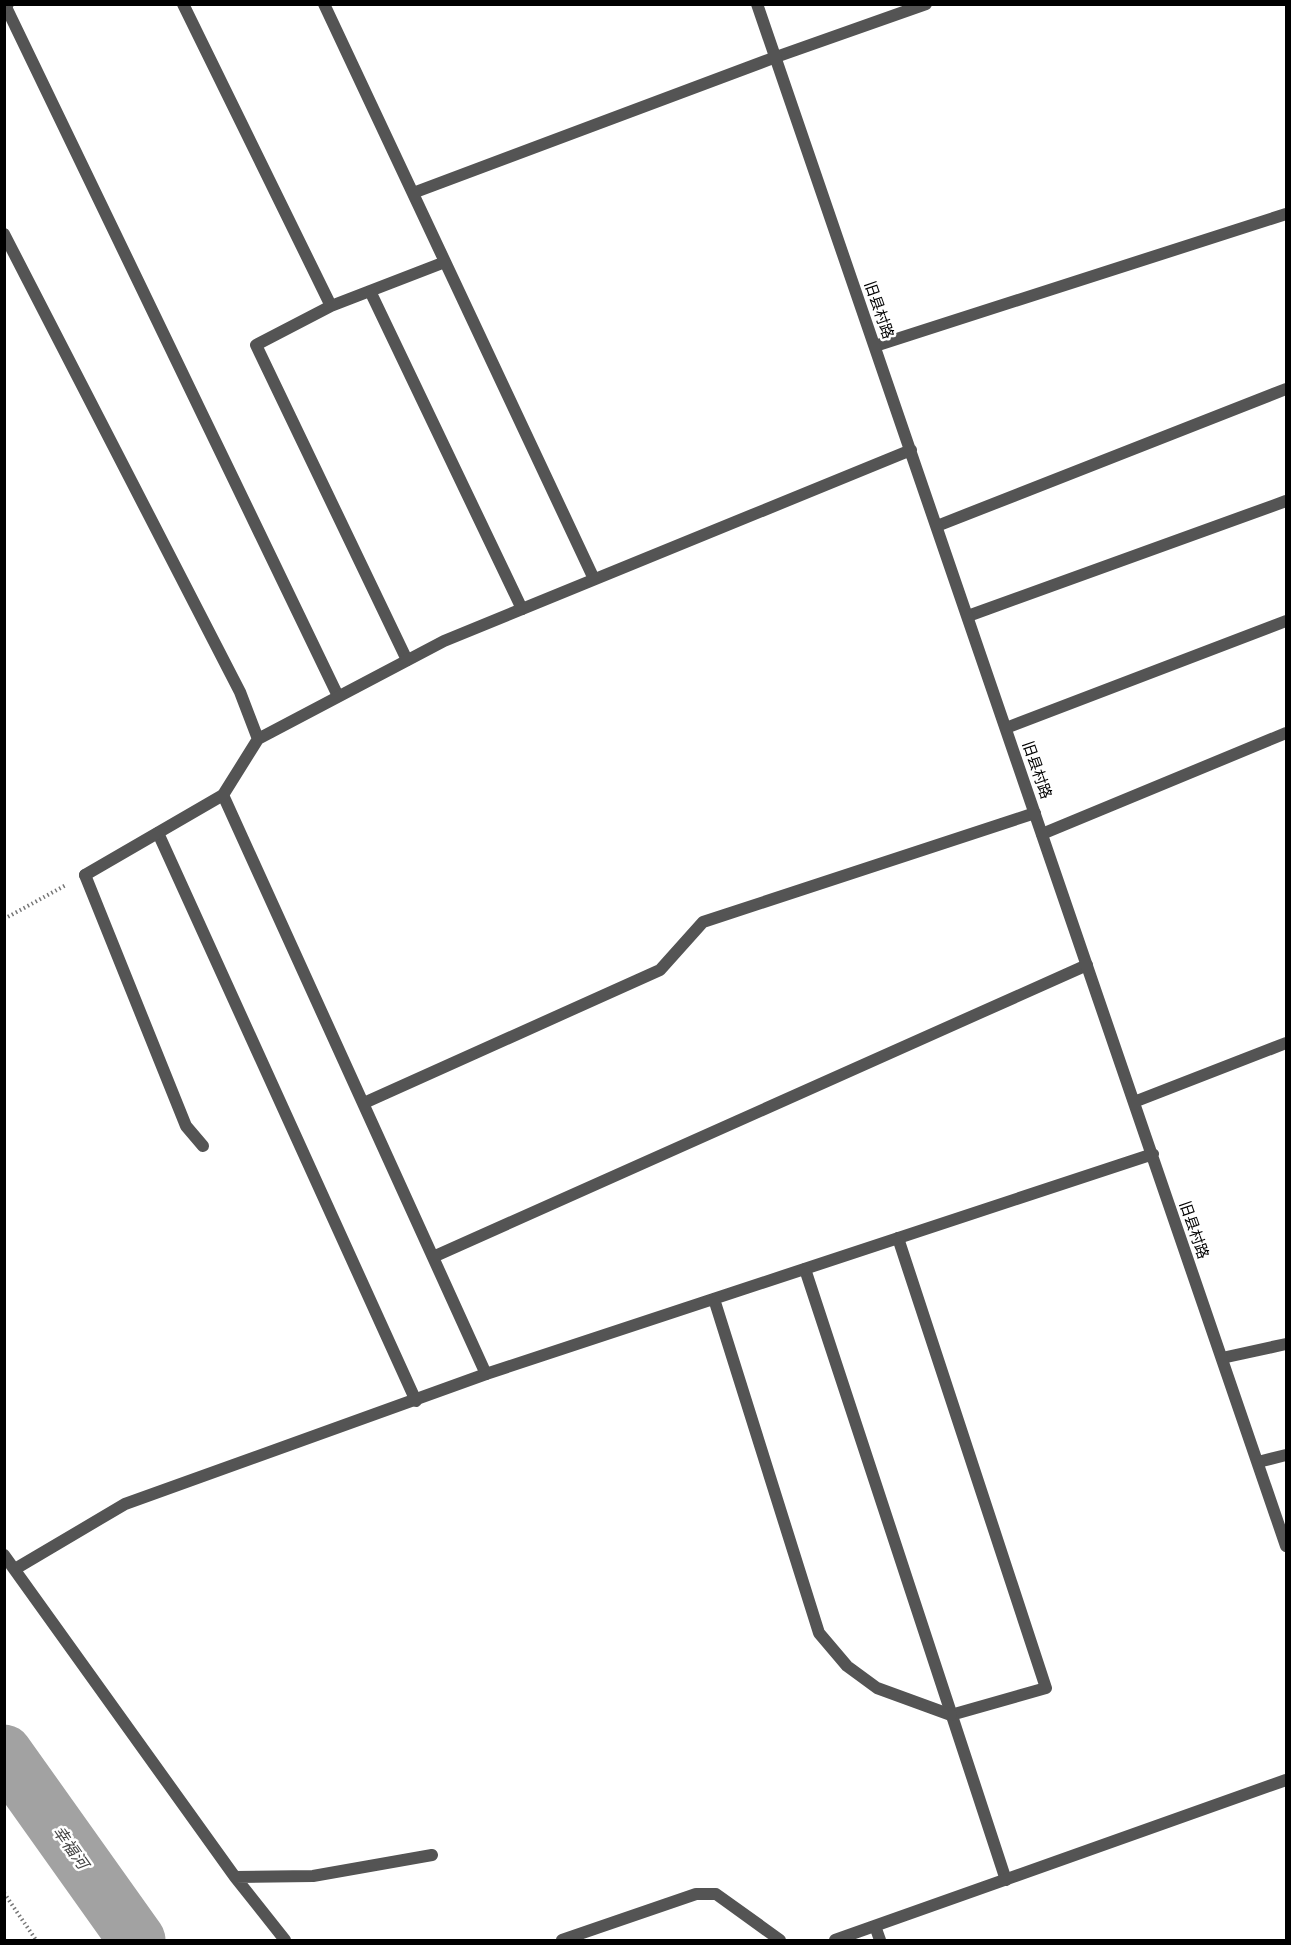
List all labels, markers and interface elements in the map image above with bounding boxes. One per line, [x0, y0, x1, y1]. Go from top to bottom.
street label: 旧县村路 [861, 278, 899, 341]
street label: 旧县村路 [1019, 738, 1057, 801]
street label: 旧县村路 [1176, 1198, 1214, 1261]
water label: 幸福河 [48, 1821, 95, 1875]

